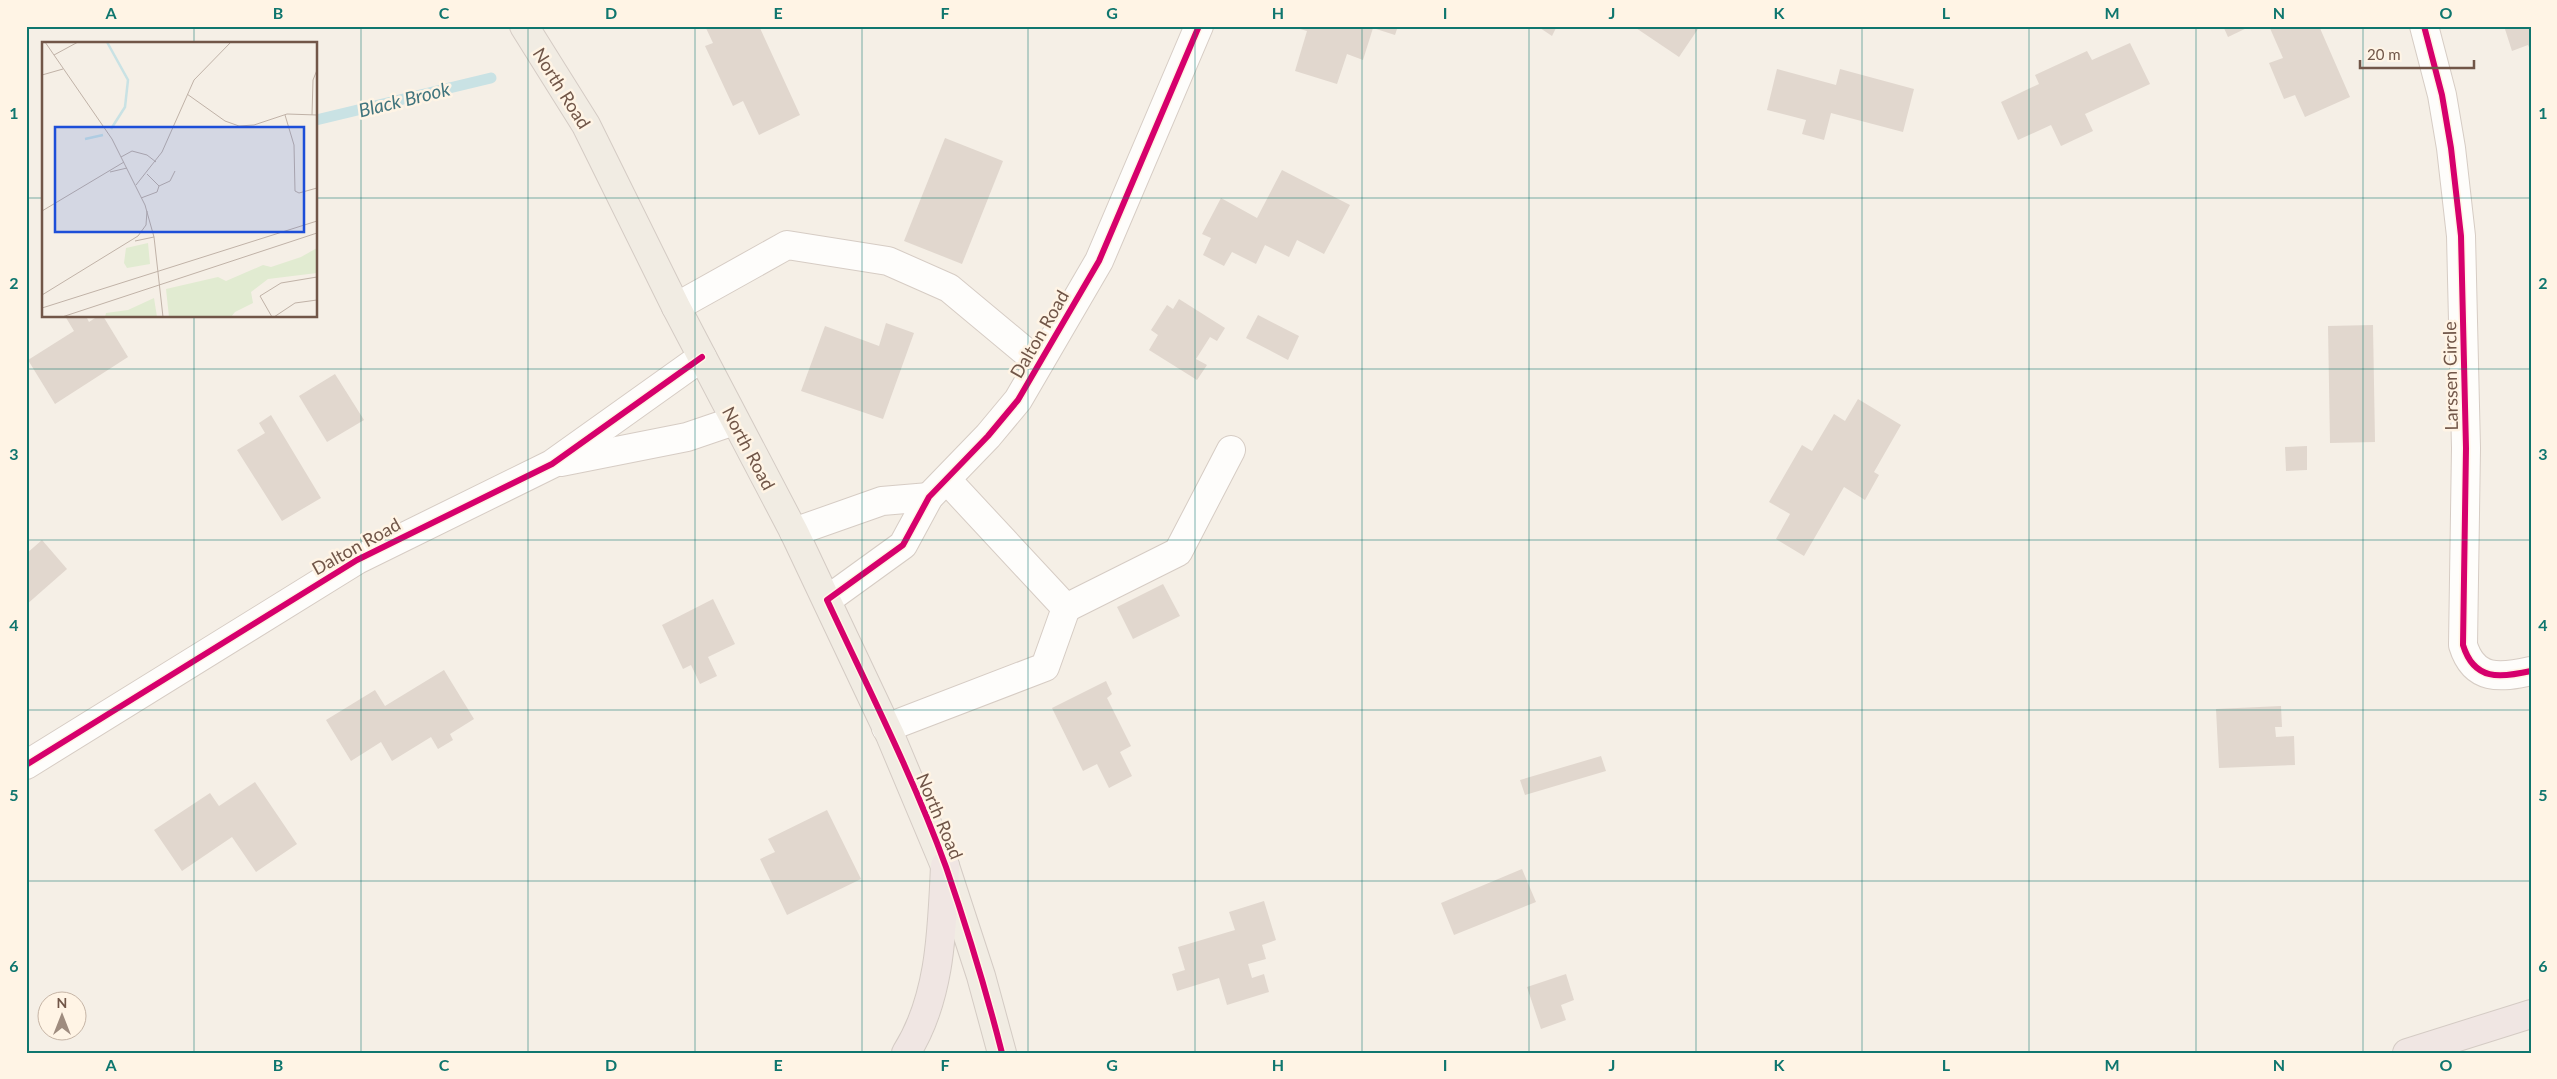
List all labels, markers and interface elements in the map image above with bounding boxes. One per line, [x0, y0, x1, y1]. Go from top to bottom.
text: A [104, 3, 117, 22]
text: B [273, 3, 283, 22]
text: C [439, 3, 450, 22]
text: D [605, 3, 617, 22]
text: E [773, 3, 783, 22]
text: F [940, 3, 950, 22]
text: G [1106, 3, 1118, 22]
text: H [1272, 3, 1284, 22]
text: I [1443, 3, 1447, 22]
text: J [1609, 3, 1615, 22]
text: K [1774, 3, 1786, 22]
text: L [1942, 3, 1951, 22]
text: M [2104, 3, 2120, 22]
text: N [2273, 3, 2285, 22]
text: O [2440, 3, 2453, 22]
scale bar [2360, 38, 2473, 70]
inset map [42, 42, 318, 318]
street label: North Road [528, 43, 596, 133]
text: 20 m [2367, 45, 2401, 63]
water label: Black Brook [356, 76, 453, 121]
text: 1 [9, 103, 19, 122]
text: 1 [2538, 103, 2548, 122]
text: 2 [9, 273, 19, 292]
text: 2 [2538, 273, 2548, 292]
street label: Dalton Road [1005, 286, 1073, 382]
street label: Larssen Circle [2438, 321, 2462, 431]
street label: North Road [718, 403, 780, 493]
text: 3 [9, 444, 19, 463]
text: 3 [2538, 444, 2548, 463]
street label: Dalton Road [308, 513, 404, 579]
text: 4 [9, 615, 19, 634]
text: 4 [2538, 615, 2548, 634]
street label: North Road [912, 770, 968, 862]
text: 5 [9, 785, 19, 804]
text: 5 [2538, 785, 2548, 804]
text: 6 [9, 956, 19, 975]
text: 6 [2538, 956, 2548, 975]
north arrow [38, 992, 88, 1042]
text: N [57, 994, 67, 1011]
text: A [104, 1055, 117, 1074]
text: B [273, 1055, 283, 1074]
text: C [439, 1055, 450, 1074]
text: D [605, 1055, 617, 1074]
text: E [773, 1055, 783, 1074]
text: F [940, 1055, 950, 1074]
text: G [1106, 1055, 1118, 1074]
text: H [1272, 1055, 1284, 1074]
text: I [1443, 1055, 1447, 1074]
text: J [1609, 1055, 1615, 1074]
text: K [1774, 1055, 1786, 1074]
text: L [1942, 1055, 1951, 1074]
text: M [2104, 1055, 2120, 1074]
text: N [2273, 1055, 2285, 1074]
text: O [2440, 1055, 2453, 1074]

